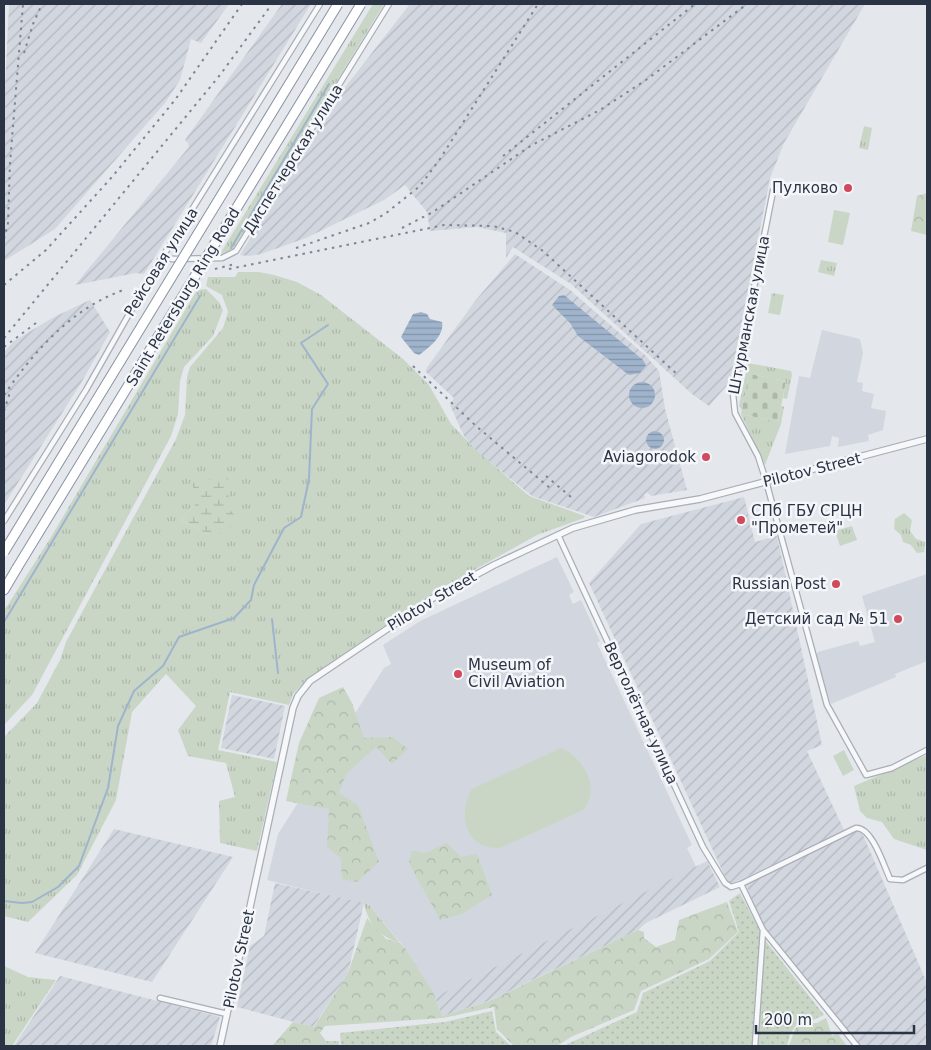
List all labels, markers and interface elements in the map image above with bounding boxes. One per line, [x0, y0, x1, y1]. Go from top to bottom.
street label: Диспетчерская улица [240, 81, 346, 237]
place label: Пулково [772, 179, 838, 197]
marker: Пулково [842, 182, 854, 194]
street label: Рейсовая улица [120, 204, 202, 320]
street label: Saint Petersburg Ring Road [122, 204, 244, 390]
street label: Штурманская улица [725, 234, 773, 396]
place label: Aviagorodok [603, 448, 696, 466]
street label: Pilotov Street [761, 449, 863, 491]
marker: Aviagorodok [700, 451, 712, 463]
place label: СПб ГБУ СРЦН "Прометей" [751, 502, 863, 537]
marker: СПб ГБУ СРЦН "Прометей" [735, 514, 747, 526]
street label: Pilotov Street [384, 567, 480, 635]
place label: Russian Post [732, 575, 826, 593]
marker: Russian Post [830, 578, 842, 590]
place label: Детский сад № 51 [745, 610, 888, 628]
marker: Детский сад № 51 [892, 613, 904, 625]
street label: Вертолётная улица [600, 639, 682, 787]
place label: Museum of Civil Aviation [468, 656, 565, 691]
marker: Museum of Civil Aviation [452, 668, 464, 680]
street label: Pilotov Street [220, 908, 258, 1010]
scale bar [756, 1002, 914, 1034]
text: 200 m [764, 1011, 812, 1029]

